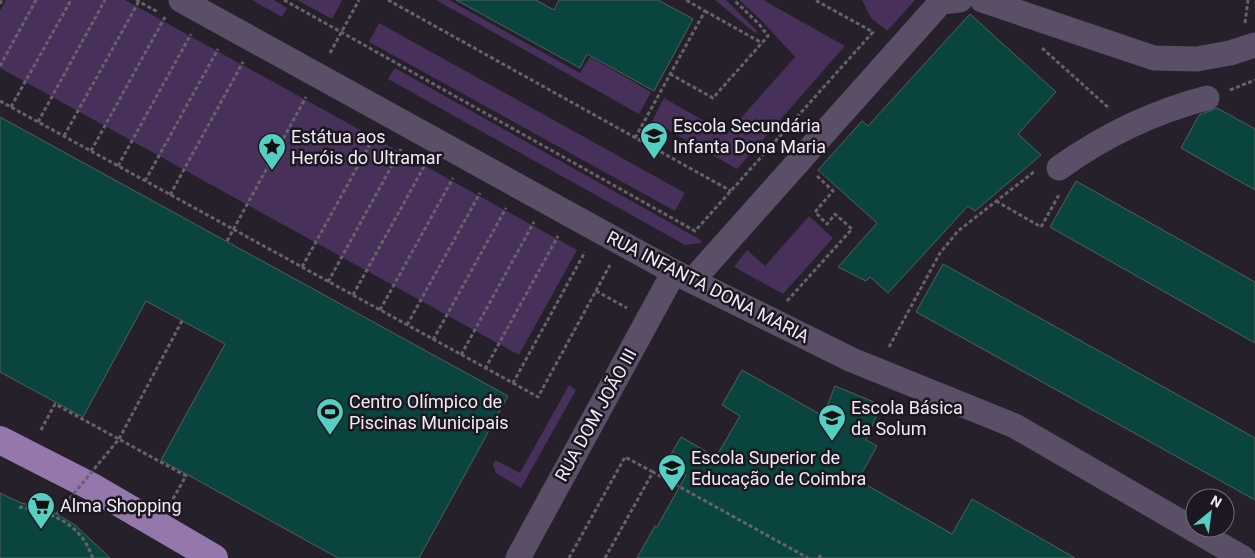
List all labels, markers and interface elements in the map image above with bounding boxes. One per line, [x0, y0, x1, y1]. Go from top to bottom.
place label: Escola Secundária Infanta Dona Maria [673, 115, 826, 157]
school or university icon: Escola Secundária Infanta Dona Maria [639, 121, 669, 160]
place label: Estátua aos Heróis do Ultramar [291, 126, 442, 168]
place icon: Estátua aos Heróis do Ultramar [257, 132, 287, 171]
street label: RUA INFANTA DONA MARIA [603, 226, 813, 347]
street label: RUA DOM JOÃO III [550, 345, 641, 485]
place label: Centro Olímpico de Piscinas Municipais [349, 391, 509, 433]
sports icon: Centro Olímpico de Piscinas Municipais [315, 397, 345, 436]
place label: Escola Básica da Solum [851, 397, 963, 439]
school or university icon: Escola Básica da Solum [817, 403, 847, 442]
place label: Escola Superior de Educação de Coimbra [691, 447, 866, 489]
school or university icon: Escola Superior de Educação de Coimbra [657, 453, 687, 492]
north arrow [1185, 488, 1235, 538]
supermarket icon: Alma Shopping [26, 491, 56, 530]
text: N [1208, 492, 1225, 511]
place label: Alma Shopping [60, 495, 182, 516]

